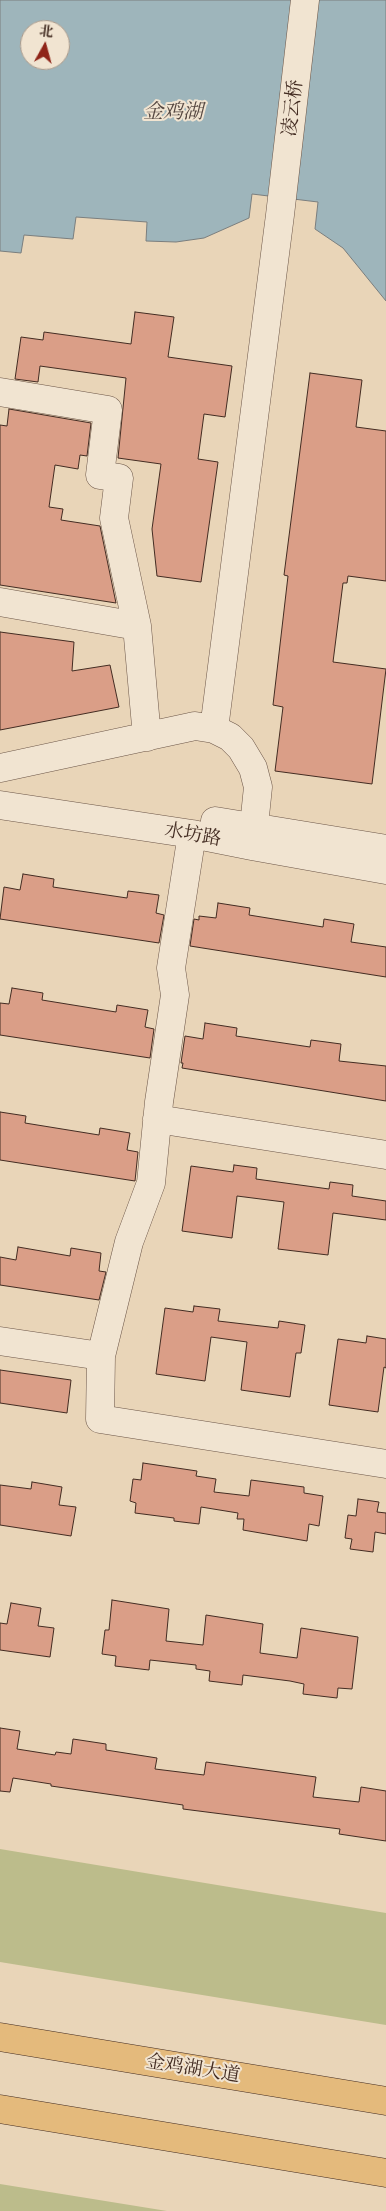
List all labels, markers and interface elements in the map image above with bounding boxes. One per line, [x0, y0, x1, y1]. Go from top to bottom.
north arrow [20, 20, 70, 70]
text: 北 [39, 21, 55, 41]
street label: 凌云桥 [278, 78, 308, 138]
water label: 金鸡湖 [143, 101, 203, 125]
street label: 水坊路 [163, 819, 223, 851]
street label: 金鸡湖大道 [144, 2050, 242, 2088]

